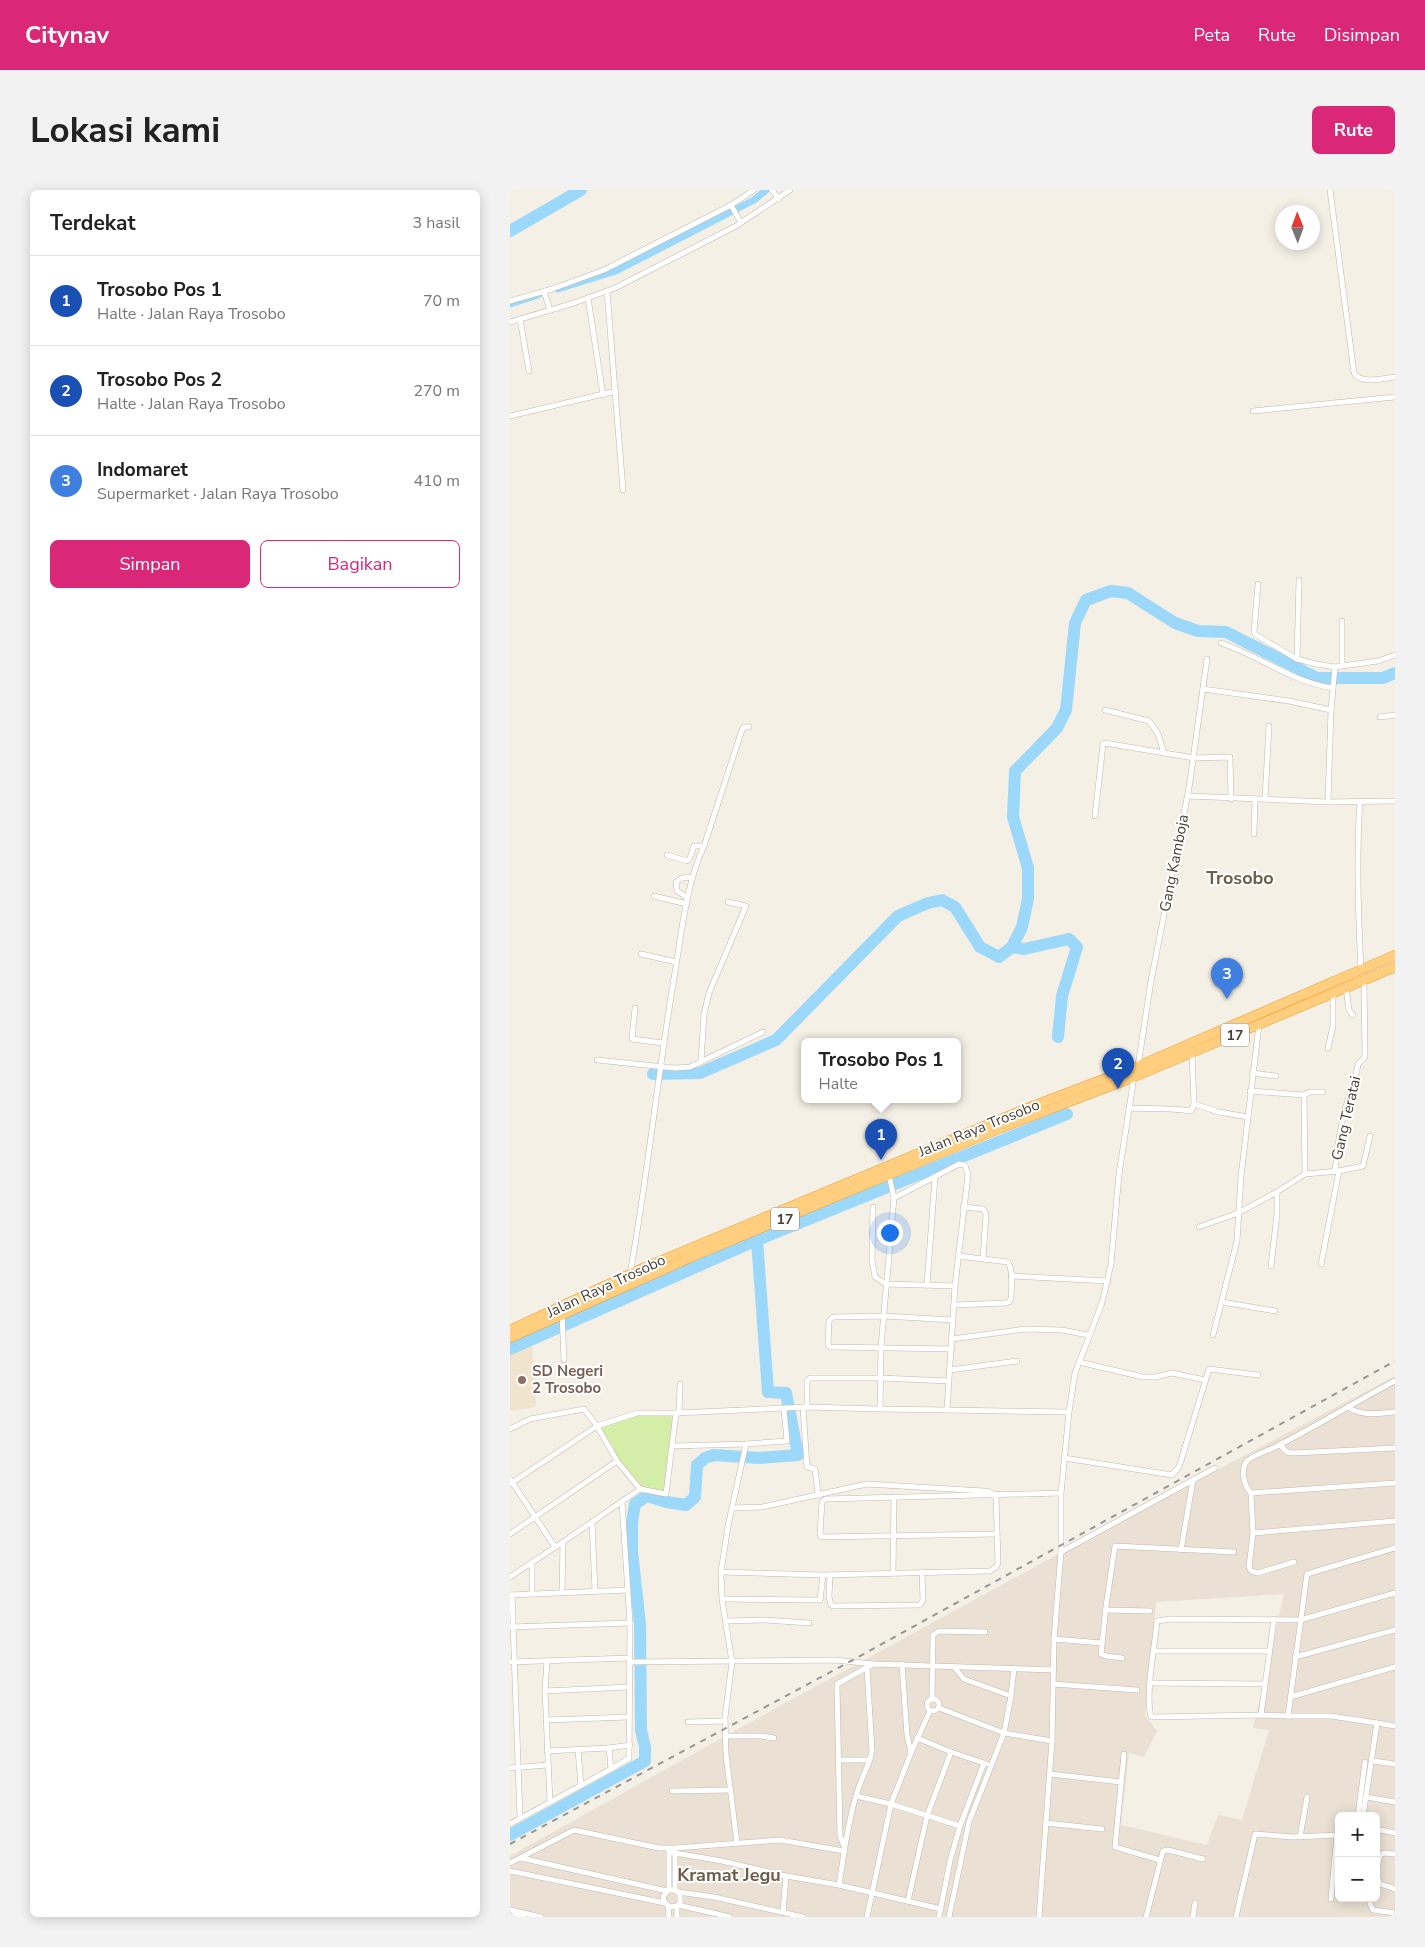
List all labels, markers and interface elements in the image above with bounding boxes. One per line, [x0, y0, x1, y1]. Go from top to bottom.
text: Citynav [25, 19, 109, 51]
text: Peta [1194, 23, 1230, 47]
text: Rute [1258, 23, 1296, 47]
text: Disimpan [1324, 23, 1400, 47]
button: Rute [1312, 106, 1395, 154]
text: Lokasi kami [30, 107, 220, 154]
north arrow [1275, 205, 1320, 250]
text: Terdekat [50, 209, 136, 237]
text: 3 hasil [413, 212, 460, 234]
text: Trosobo Pos 1 [97, 277, 222, 303]
text: 1 [61, 290, 71, 312]
text: 70 m [423, 290, 460, 312]
text: Halte · Jalan Raya Trosobo [97, 303, 286, 325]
text: Trosobo Pos 2 [97, 367, 222, 393]
text: 2 [61, 380, 71, 402]
text: 270 m [413, 380, 460, 402]
text: Halte · Jalan Raya Trosobo [97, 393, 286, 415]
text: Indomaret [97, 457, 188, 483]
text: 3 [61, 470, 71, 492]
text: 410 m [413, 470, 460, 492]
text: Supermarket · Jalan Raya Trosobo [97, 483, 339, 505]
button: Simpan [50, 540, 250, 588]
button: Bagikan [260, 540, 460, 588]
street label: Gang Kamboja [1155, 813, 1193, 913]
district label: Trosobo [1206, 866, 1274, 890]
pin: 3 [1211, 958, 1243, 999]
road number: 17 [1221, 1024, 1249, 1046]
popup [801, 1038, 961, 1103]
text: Trosobo Pos 1 [819, 1047, 943, 1073]
pin: 2 [1102, 1048, 1134, 1089]
text: Halte [819, 1073, 858, 1095]
street label: Gang Teratai [1327, 1074, 1365, 1162]
street label: Jalan Raya Trosobo [915, 1095, 1043, 1162]
pin: 1 [865, 1119, 897, 1160]
road number: 17 [771, 1208, 799, 1230]
your location [877, 1220, 903, 1246]
street label: Jalan Raya Trosobo [542, 1250, 669, 1323]
place label: SD Negeri 2 Trosobo [532, 1361, 603, 1398]
marker: SD Negeri 2 Trosobo [516, 1374, 528, 1386]
map controls [1335, 1812, 1380, 1902]
button: + [1335, 1812, 1380, 1857]
button: − [1335, 1857, 1380, 1902]
district label: Kramat Jegu [677, 1863, 781, 1887]

